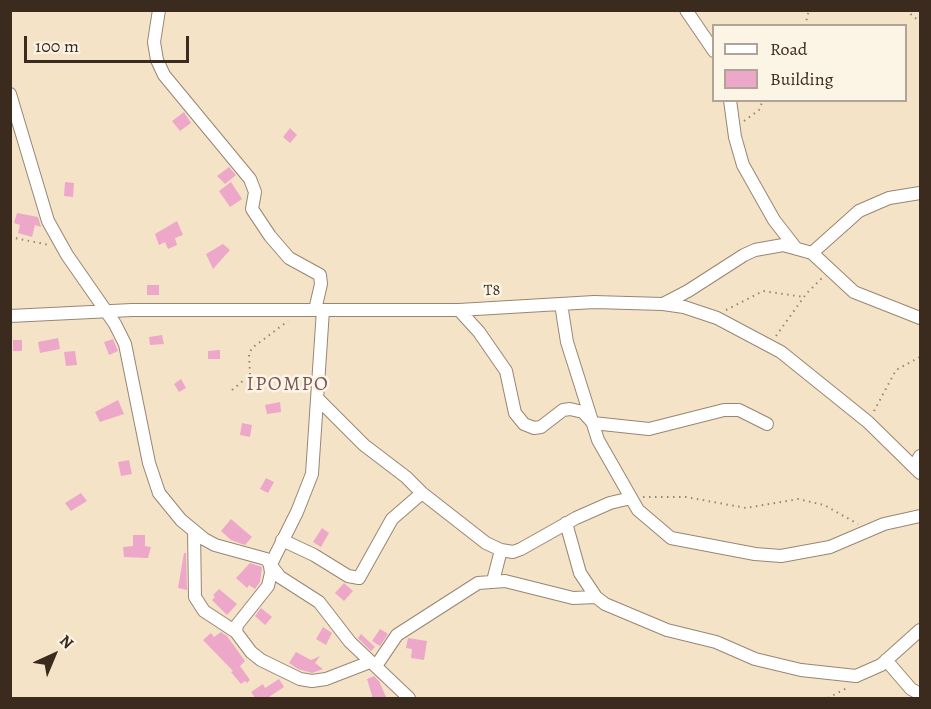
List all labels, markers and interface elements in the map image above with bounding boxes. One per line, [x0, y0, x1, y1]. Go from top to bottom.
scale bar [27, 24, 192, 62]
legend [712, 24, 907, 102]
text: 100 m [35, 34, 79, 58]
text: Road [770, 37, 807, 61]
text: Building [770, 67, 834, 91]
street label: T8 [483, 281, 501, 301]
district label: IPOMPO [247, 373, 329, 397]
north arrow [24, 625, 84, 685]
text: N [55, 630, 78, 654]

